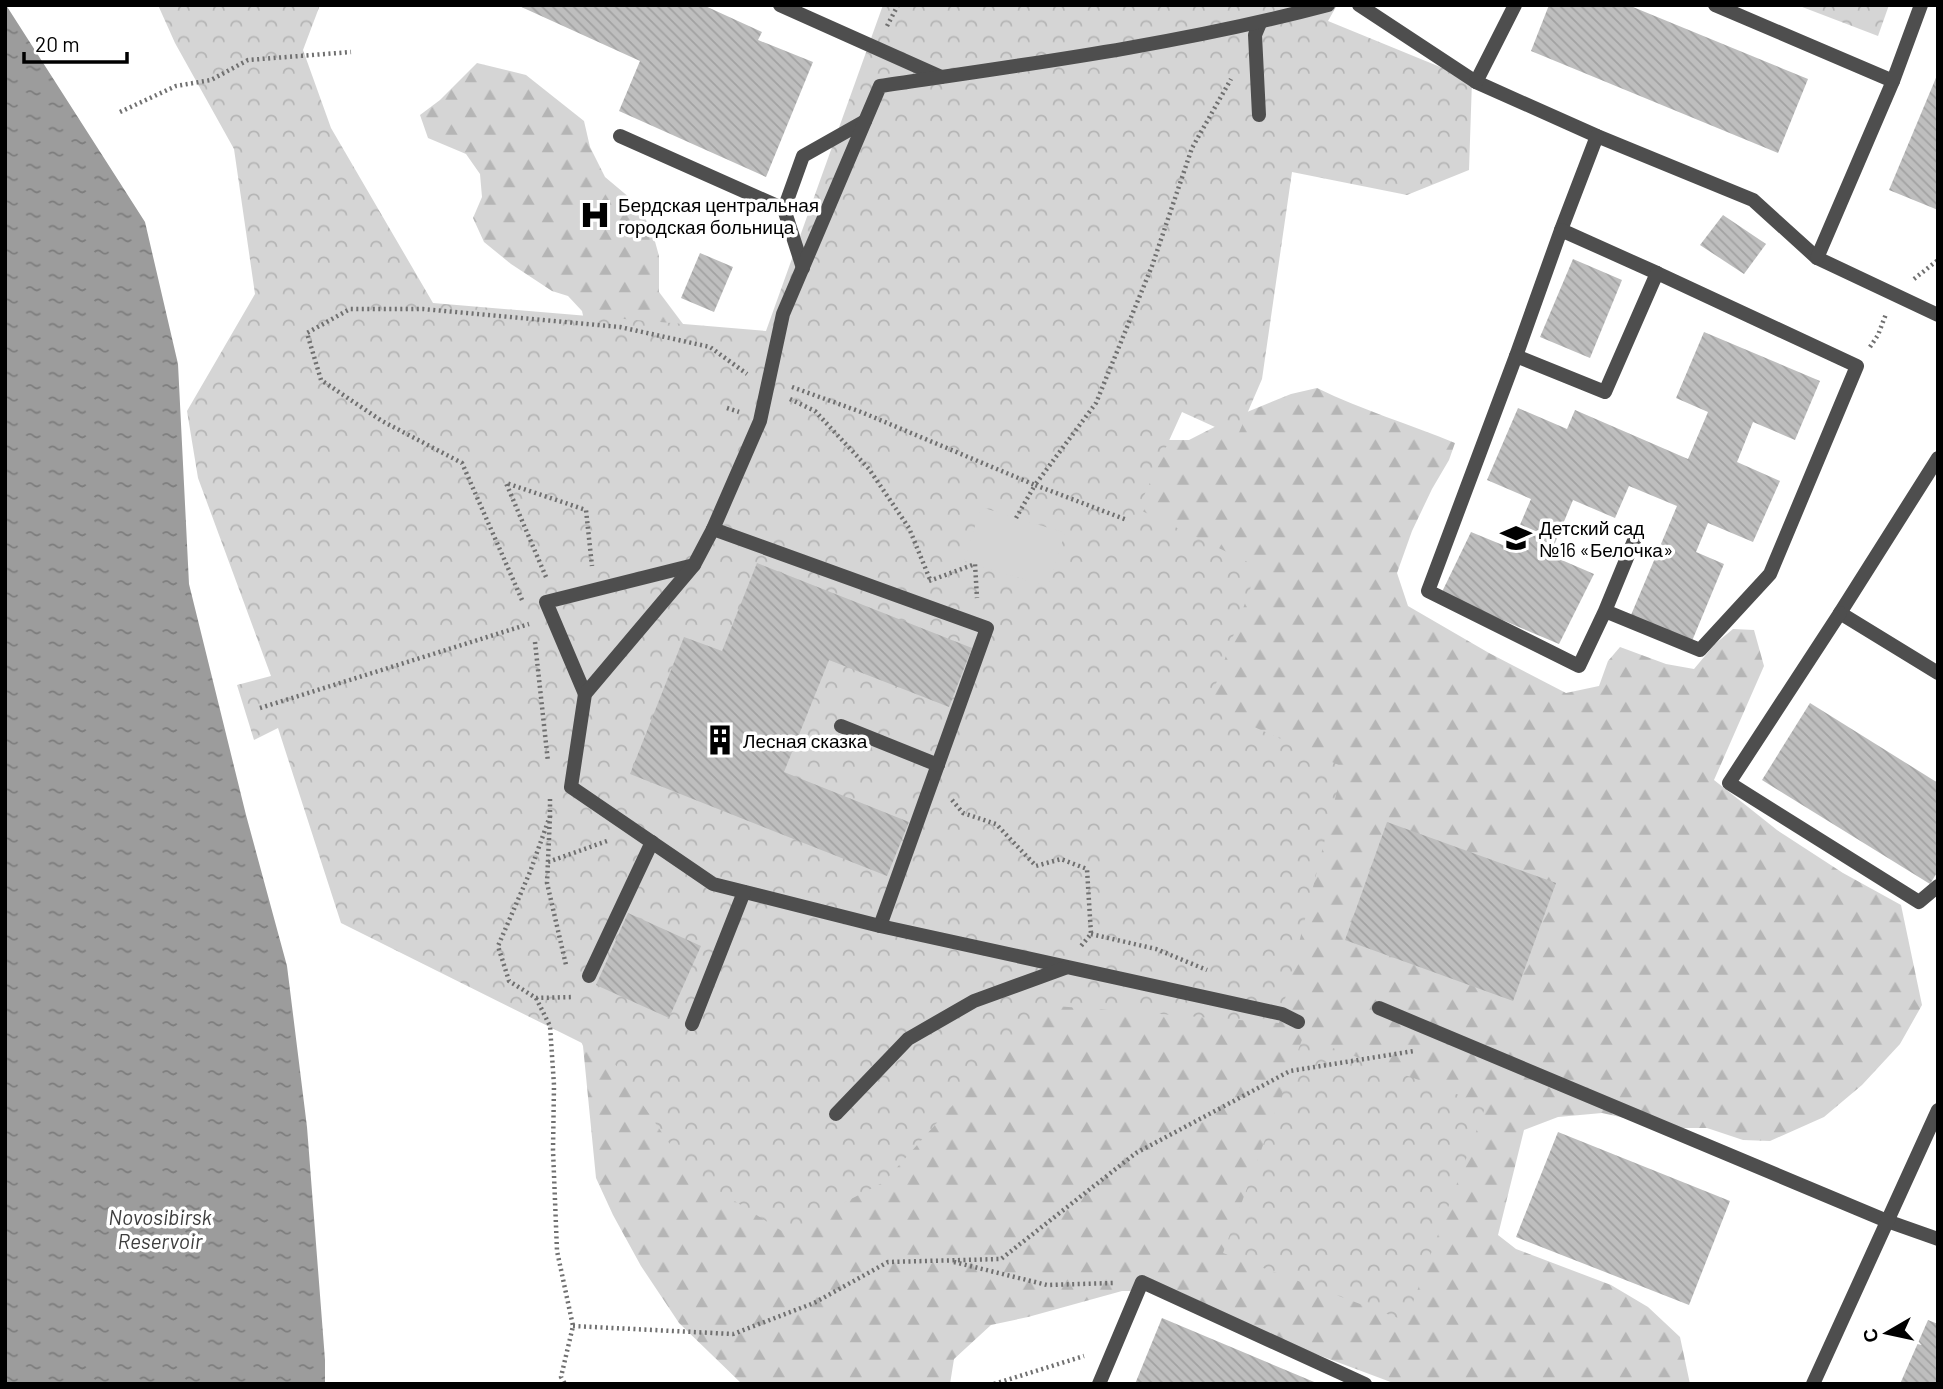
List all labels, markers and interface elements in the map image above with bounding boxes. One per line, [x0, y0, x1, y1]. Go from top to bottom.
scale bar [24, 21, 128, 65]
text: 20 m [35, 31, 80, 56]
place label: Бердская центральная городская больница [618, 193, 819, 238]
hospital icon: Бердская центральная городская больница [578, 198, 612, 232]
place label: Детский сад №16 «Белочка» [1539, 516, 1673, 561]
school or university icon: Детский сад №16 «Белочка» [1499, 521, 1533, 555]
building icon: Лесная сказка [703, 723, 737, 757]
place label: Лесная сказка [743, 729, 868, 752]
water label: Novosibirsk Reservoir [108, 1204, 213, 1253]
north arrow [1852, 1298, 1922, 1368]
text: С [1857, 1327, 1882, 1344]

